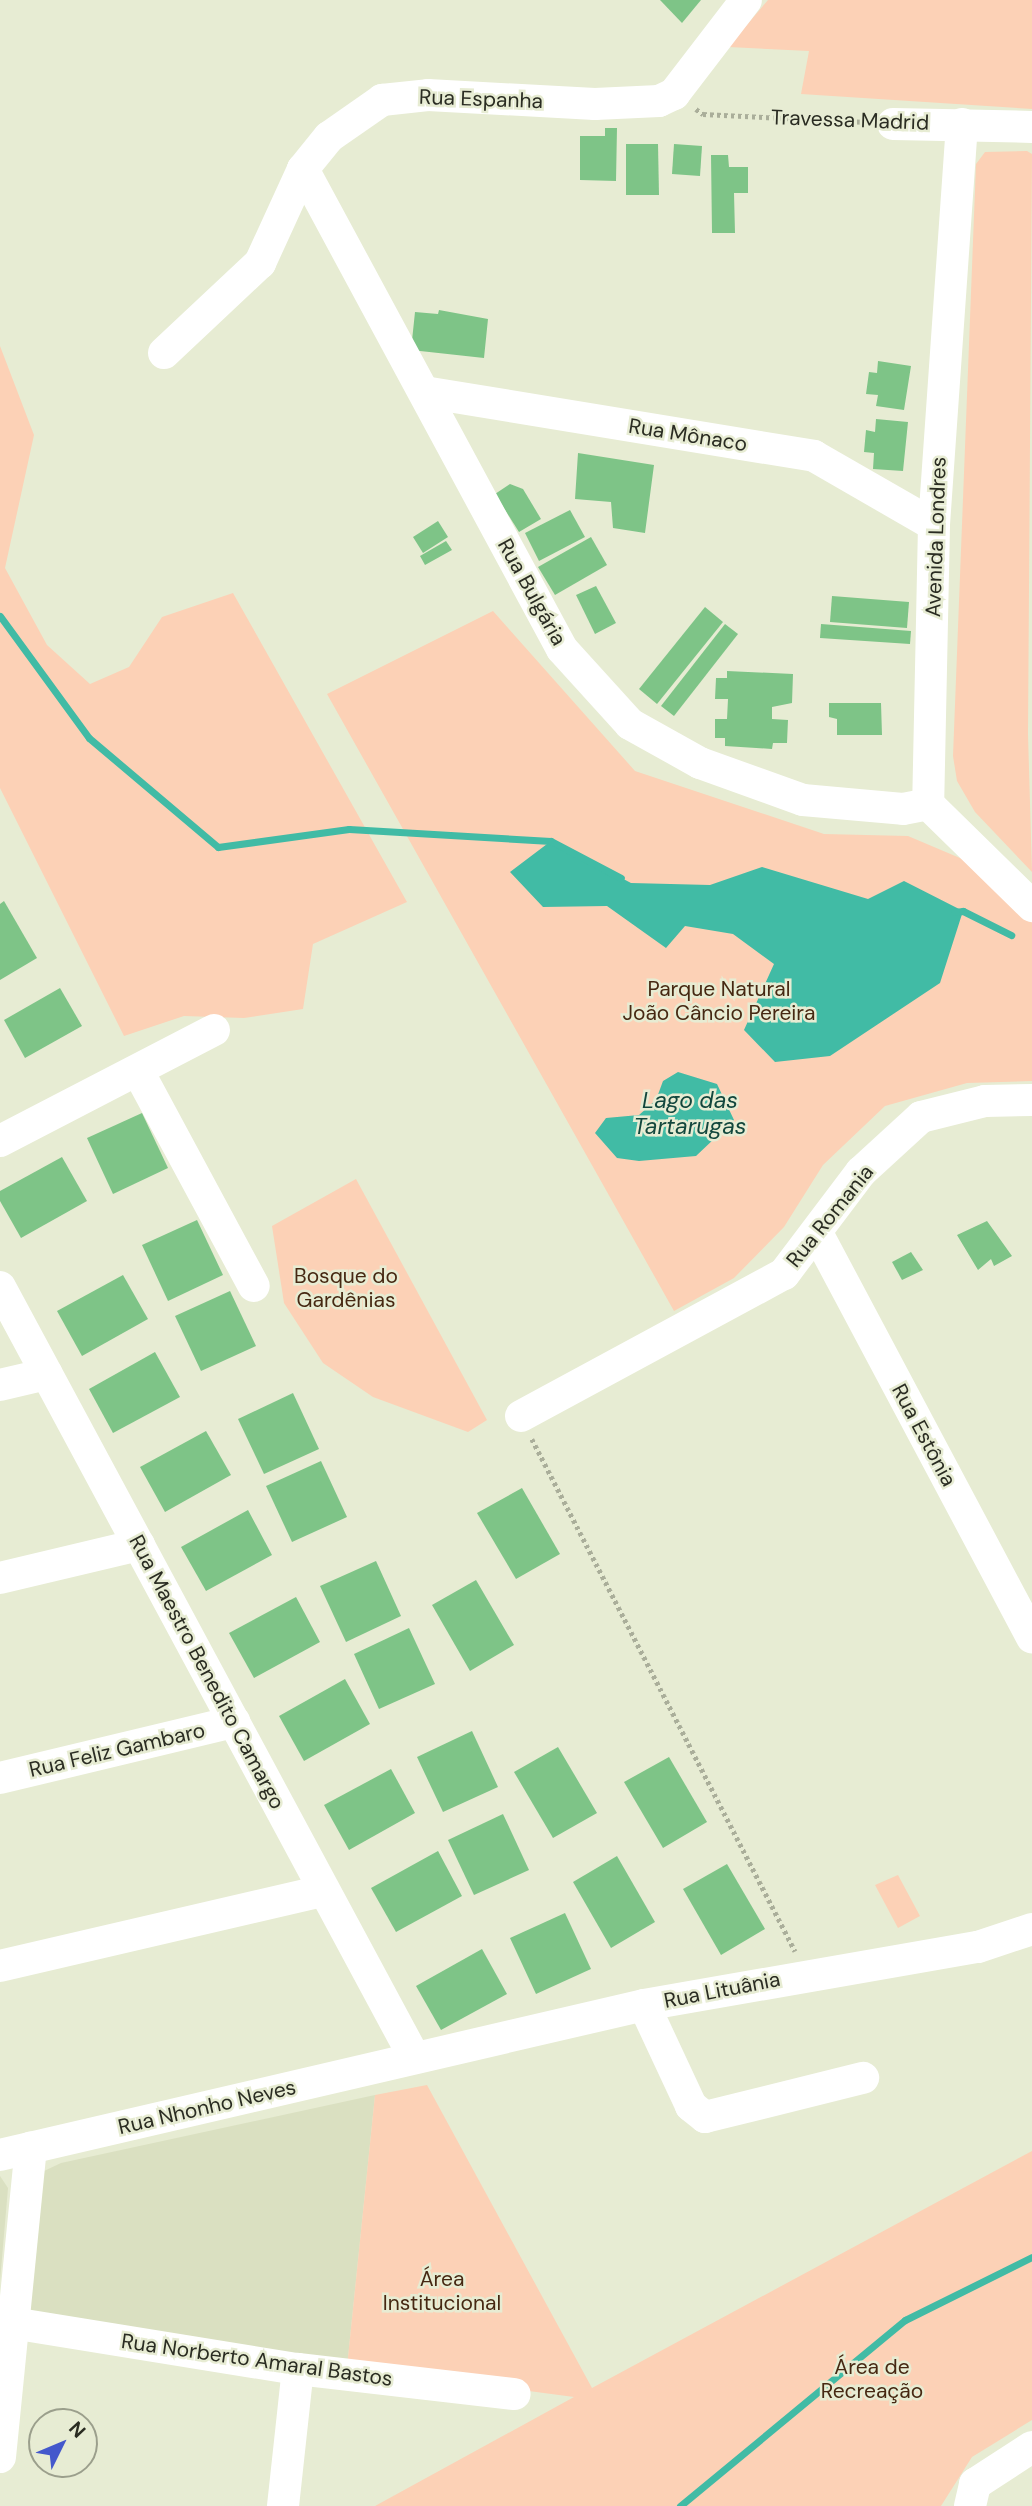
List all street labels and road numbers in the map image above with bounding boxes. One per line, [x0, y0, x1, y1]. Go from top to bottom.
street label: Rua Espanha [419, 84, 543, 114]
street label: Travessa Madrid [771, 105, 929, 135]
street label: Rua Mônaco [627, 413, 749, 457]
street label: Avenida Londres [921, 456, 951, 618]
street label: Rua Bulgária [492, 534, 572, 650]
street label: Rua Romania [781, 1160, 879, 1272]
street label: Rua Estônia [886, 1379, 962, 1491]
street label: Rua Maestro Benedito Camargo [124, 1531, 290, 1813]
street label: Rua Feliz Gambaro [27, 1718, 207, 1782]
street label: Rua Lituânia [662, 1966, 782, 2014]
street label: Rua Nhonho Neves [116, 2074, 298, 2140]
street label: Rua Norberto Amaral Bastos [120, 2328, 394, 2392]

